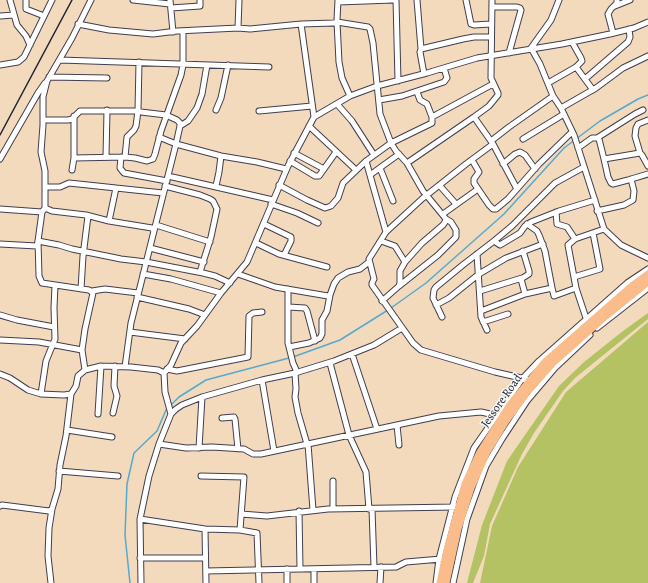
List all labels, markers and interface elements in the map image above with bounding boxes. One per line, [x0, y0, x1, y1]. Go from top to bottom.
street label: Jessore Road [478, 372, 526, 430]

